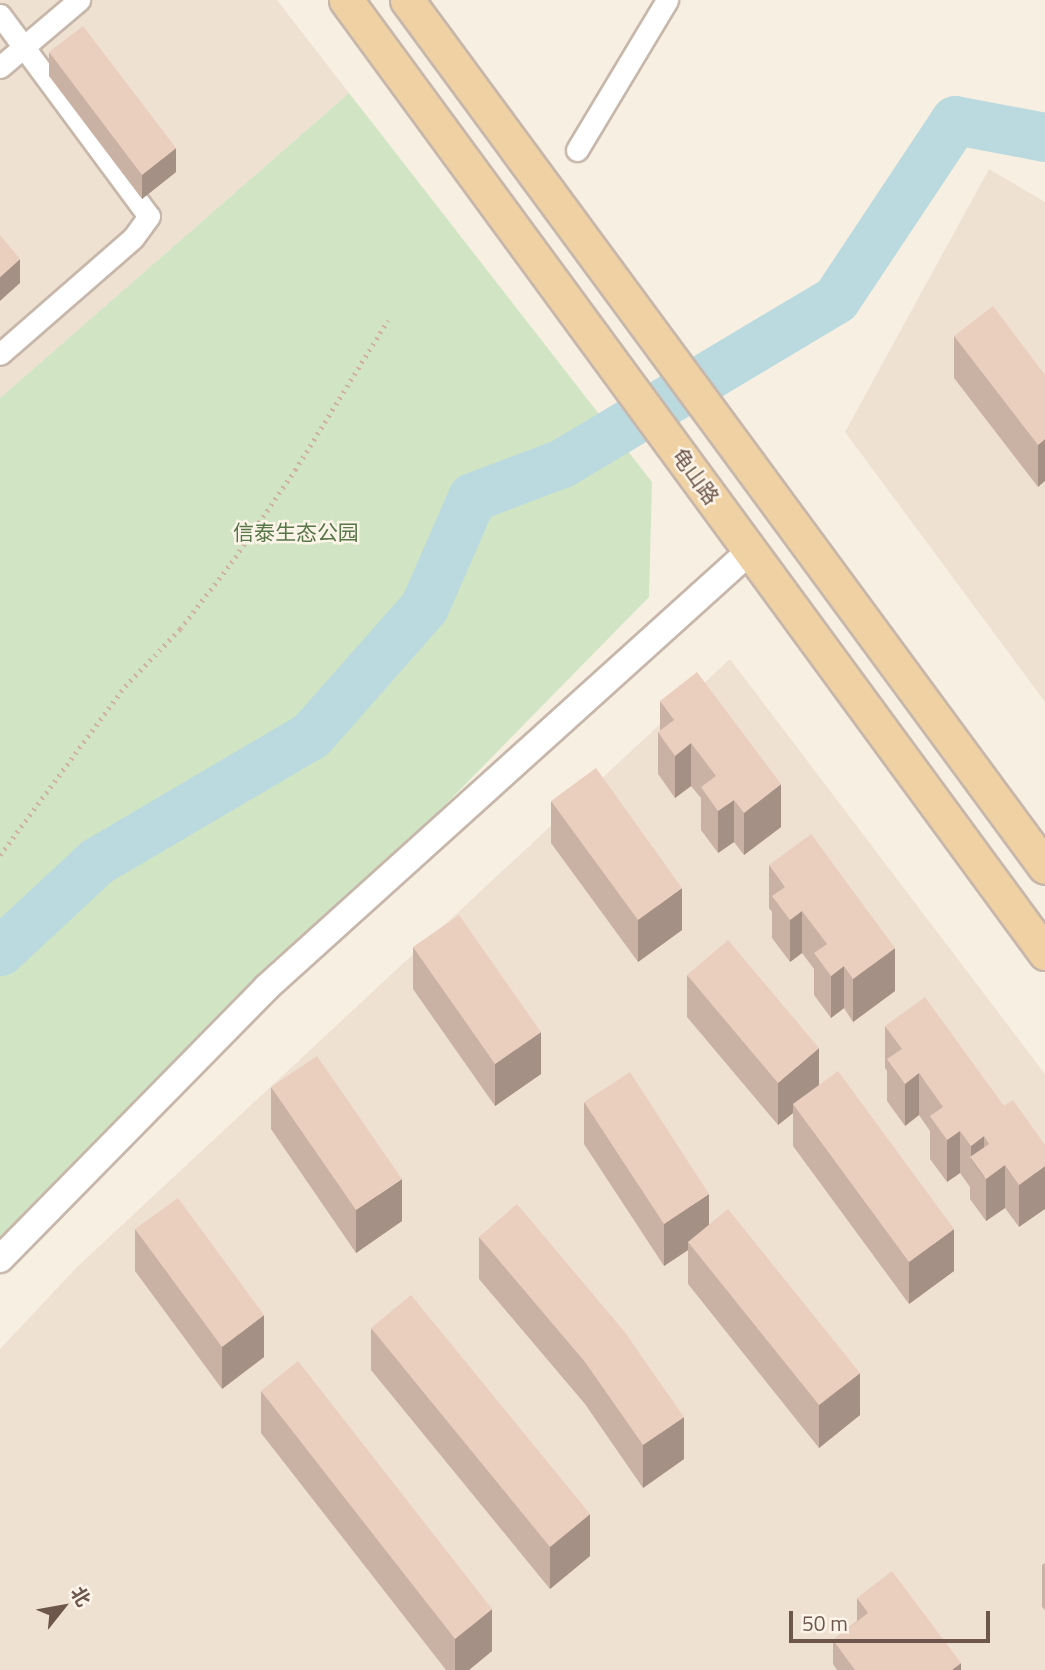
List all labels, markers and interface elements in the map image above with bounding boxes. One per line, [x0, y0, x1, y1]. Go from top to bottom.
street label: 龟山路 [667, 443, 725, 509]
park label: 信泰生态公园 [233, 519, 359, 545]
north arrow [28, 1572, 98, 1642]
text: 北 [64, 1580, 99, 1612]
scale bar [793, 1596, 994, 1640]
text: 50 m [802, 1607, 848, 1639]

